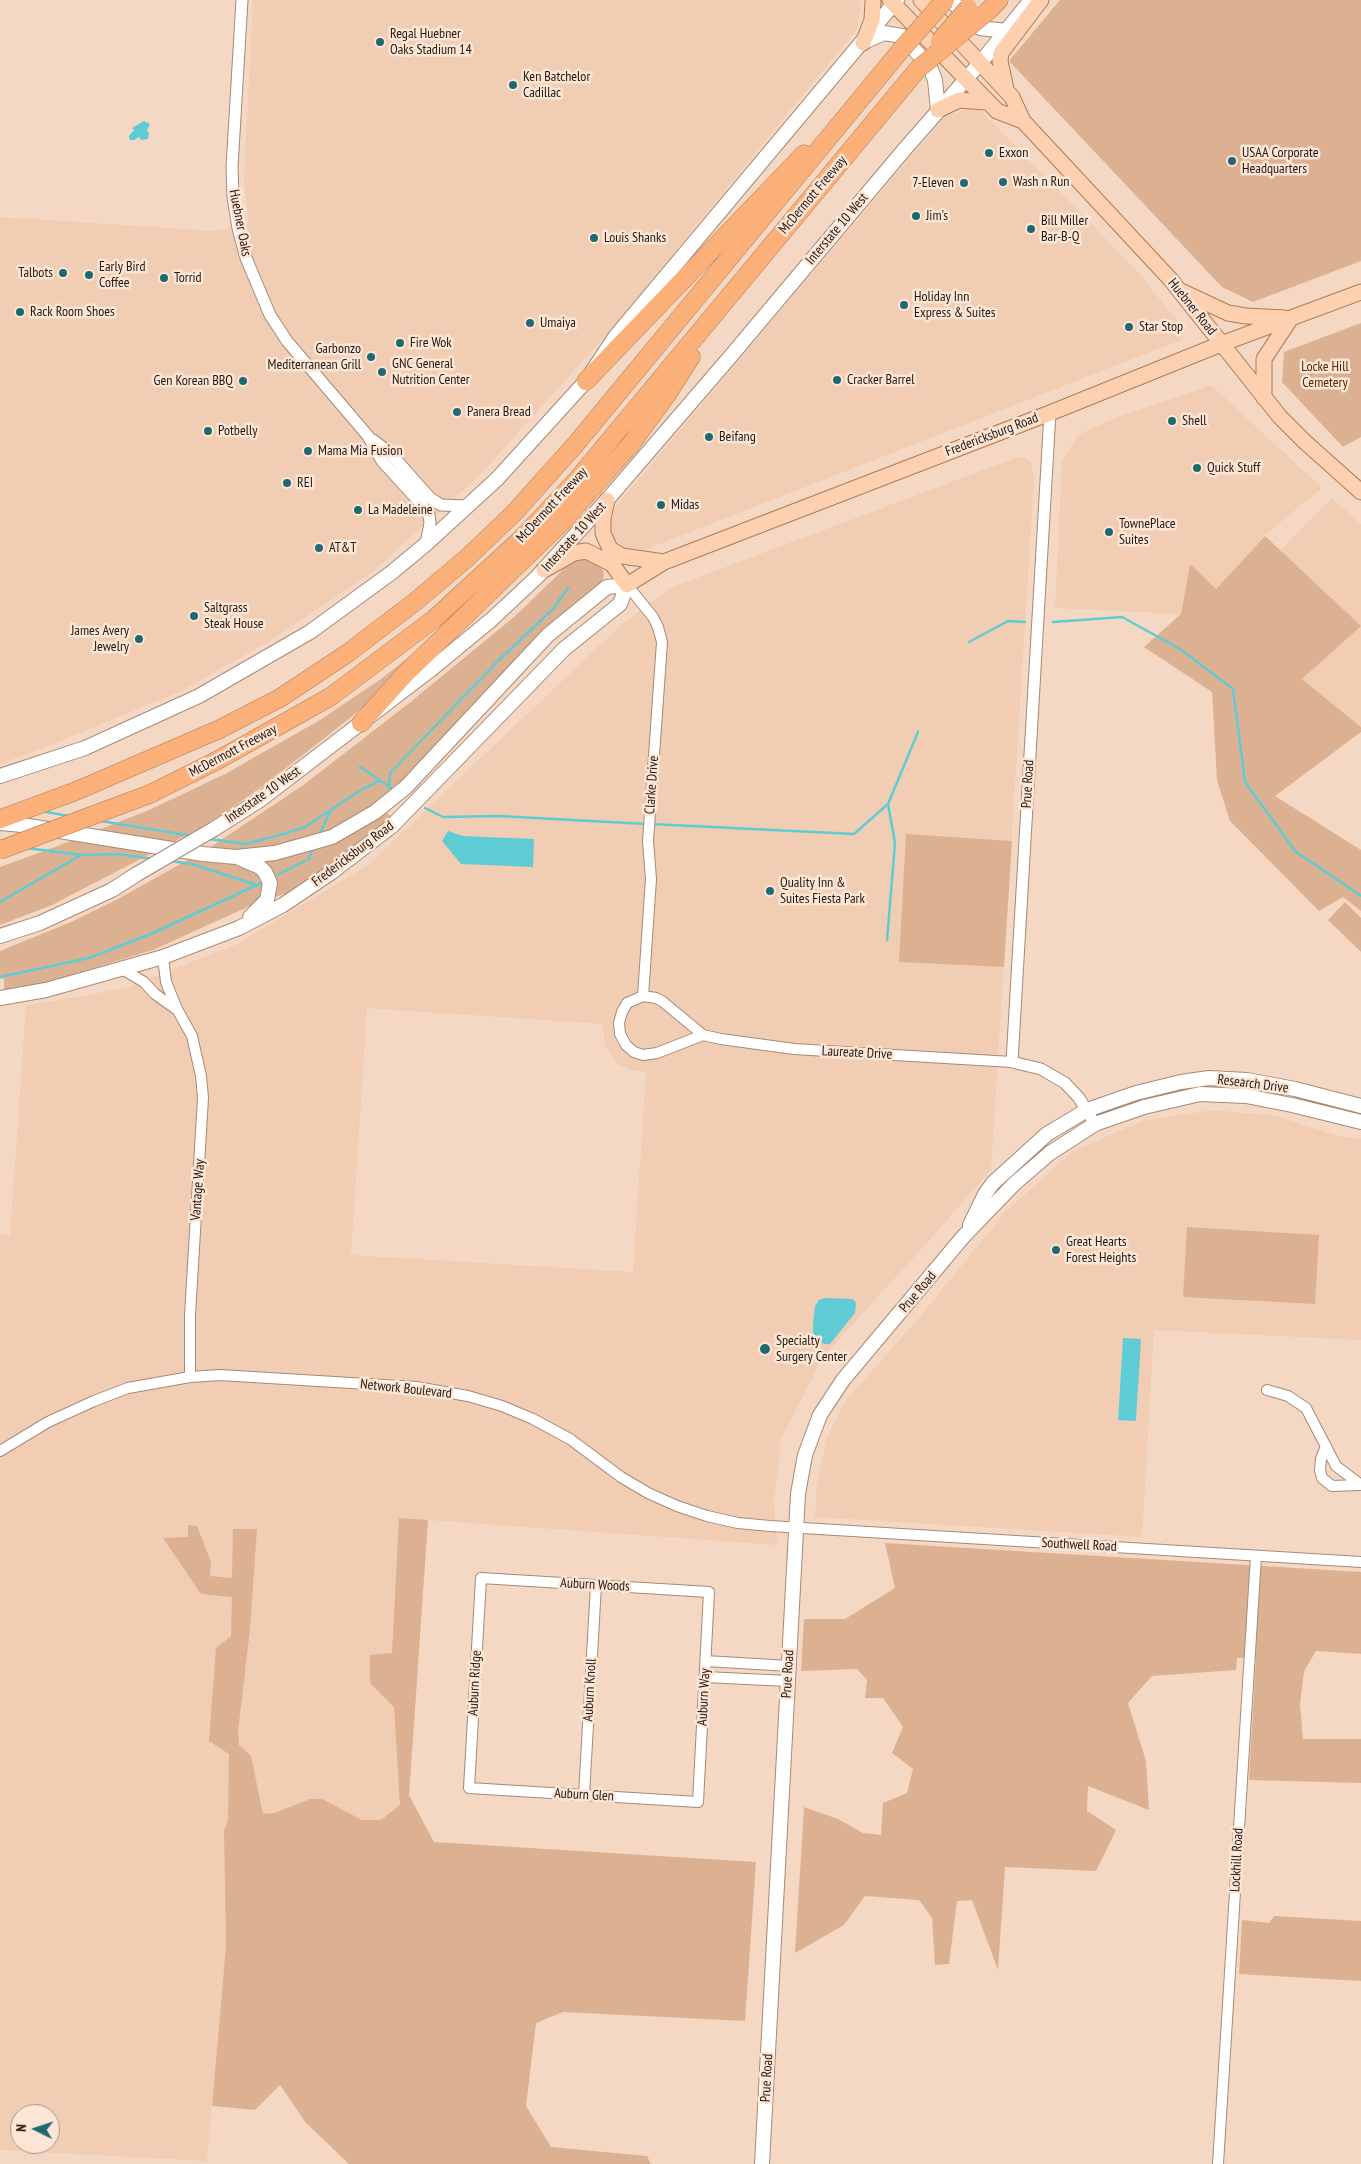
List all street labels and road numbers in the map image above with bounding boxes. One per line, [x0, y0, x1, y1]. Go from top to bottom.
street label: McDermott Freeway [775, 153, 851, 237]
street label: Huebner Oaks [225, 188, 255, 258]
street label: Interstate 10 West [802, 190, 872, 268]
street label: Huebner Road [1164, 275, 1220, 339]
street label: Fredericksburg Road [943, 410, 1041, 460]
street label: McDermott Freeway [513, 464, 591, 546]
street label: Interstate 10 West [538, 499, 610, 575]
street label: McDermott Freeway [186, 721, 280, 781]
street label: Clarke Drive [642, 755, 662, 815]
street label: Prue Road [1018, 759, 1038, 809]
street label: Interstate 10 West [222, 763, 304, 827]
street label: Fredericksburg Road [309, 818, 397, 890]
street label: Laureate Drive [821, 1043, 893, 1063]
street label: Research Drive [1217, 1071, 1289, 1097]
street label: Vantage Way [187, 1159, 209, 1221]
street label: Prue Road [896, 1268, 940, 1316]
street label: Network Boulevard [359, 1376, 453, 1402]
street label: Southwell Road [1041, 1535, 1117, 1555]
street label: Auburn Woods [560, 1575, 630, 1595]
street label: Prue Road [778, 1649, 798, 1699]
street label: Auburn Ridge [465, 1650, 485, 1716]
street label: Auburn Knoll [580, 1658, 600, 1722]
street label: Auburn Way [694, 1668, 714, 1726]
street label: Auburn Glen [554, 1785, 614, 1805]
street label: Lockhill Road [1227, 1827, 1247, 1893]
street label: Prue Road [757, 2053, 777, 2103]

